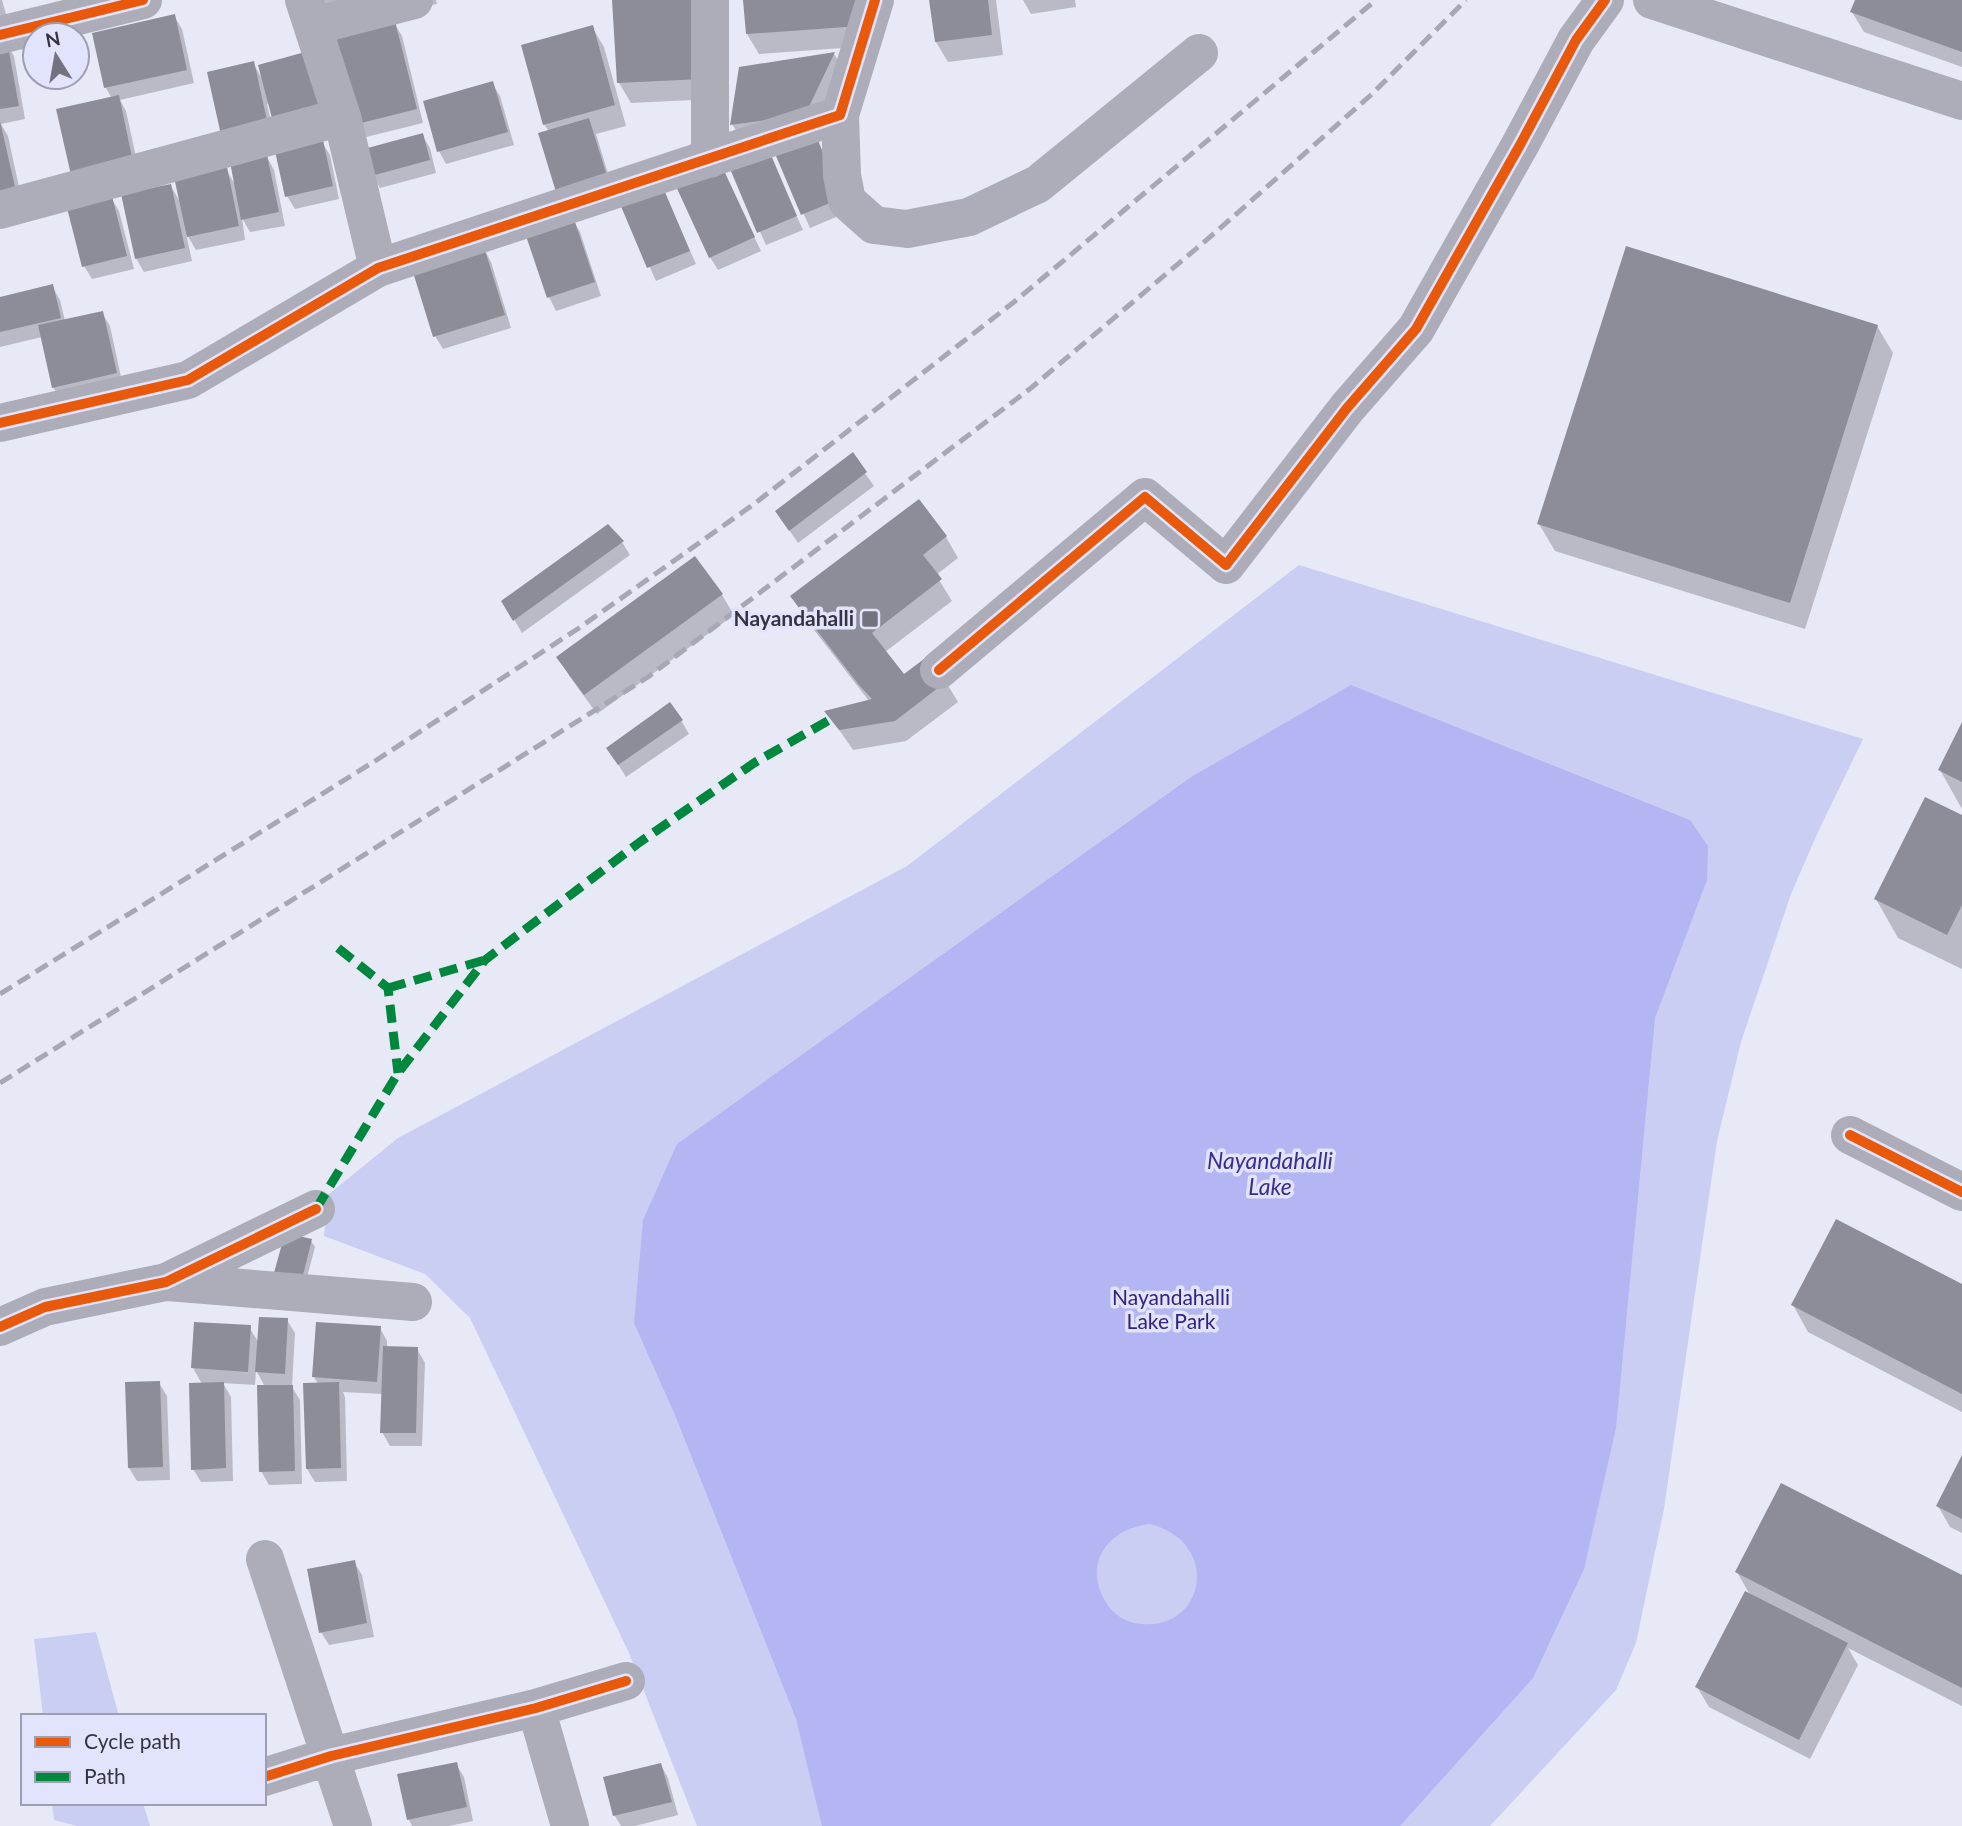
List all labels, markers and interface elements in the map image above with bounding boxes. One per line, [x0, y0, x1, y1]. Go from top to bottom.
north arrow [21, 21, 91, 91]
text: N [43, 26, 62, 52]
place label: Nayandahalli [734, 605, 854, 630]
marker: Nayandahalli [860, 609, 880, 629]
water label: Nayandahalli Lake [1207, 1146, 1333, 1200]
park label: Nayandahalli Lake Park [1112, 1284, 1230, 1333]
legend [21, 1714, 266, 1805]
text: Cycle path [84, 1728, 181, 1753]
text: Path [84, 1763, 126, 1788]

